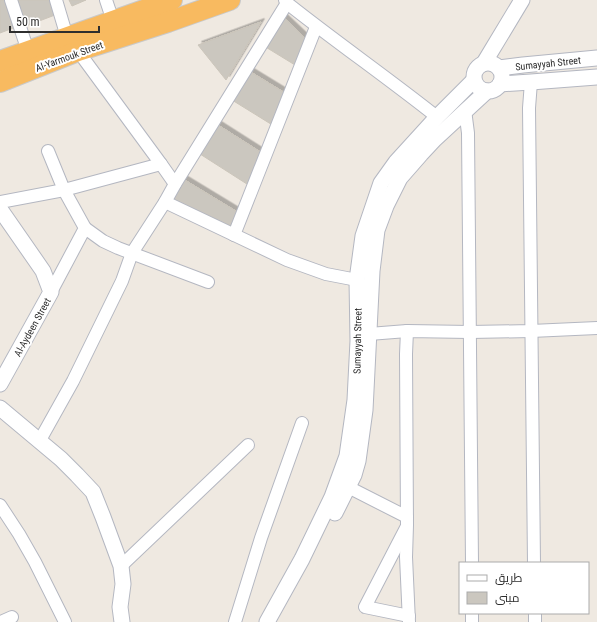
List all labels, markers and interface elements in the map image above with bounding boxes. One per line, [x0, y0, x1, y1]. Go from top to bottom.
scale bar [10, 8, 99, 34]
text: 50 m [16, 15, 40, 29]
street label: Al-Yarmouk Street [34, 39, 104, 74]
street label: Sumayyah Street [515, 55, 581, 72]
street label: Al-Aydeen Street [12, 296, 53, 358]
street label: Sumayyah Street [351, 308, 364, 374]
legend [459, 562, 589, 614]
text: طريق [495, 571, 523, 585]
text: مبنى [495, 591, 520, 605]

